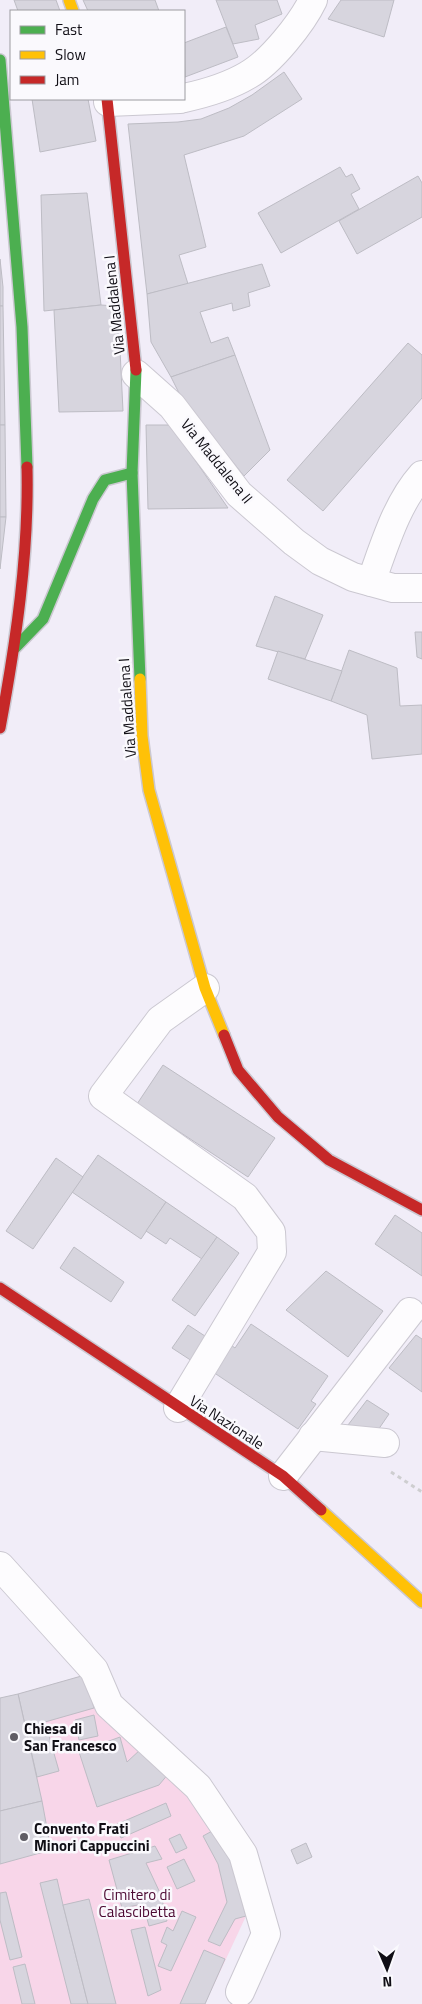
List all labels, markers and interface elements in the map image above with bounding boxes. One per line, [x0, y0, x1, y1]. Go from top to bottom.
legend [10, 10, 185, 100]
text: Fast [55, 18, 83, 41]
text: Slow [55, 43, 86, 66]
text: Jam [55, 68, 79, 91]
street label: Via Maddalena I [97, 254, 131, 356]
street label: Via Maddalena II [175, 413, 259, 509]
street label: Via Maddalena I [112, 657, 142, 759]
street label: Via Nazionale [185, 1389, 269, 1455]
place label: Chiesa di San Francesco [24, 1717, 117, 1757]
marker: Chiesa di San Francesco [8, 1731, 20, 1743]
place label: Convento Frati Minori Cappuccini [34, 1817, 150, 1857]
marker: Convento Frati Minori Cappuccini [18, 1831, 30, 1843]
park label: Cimitero di Calascibetta [99, 1883, 176, 1923]
north arrow [362, 1944, 412, 1994]
text: N [382, 1972, 393, 1993]

